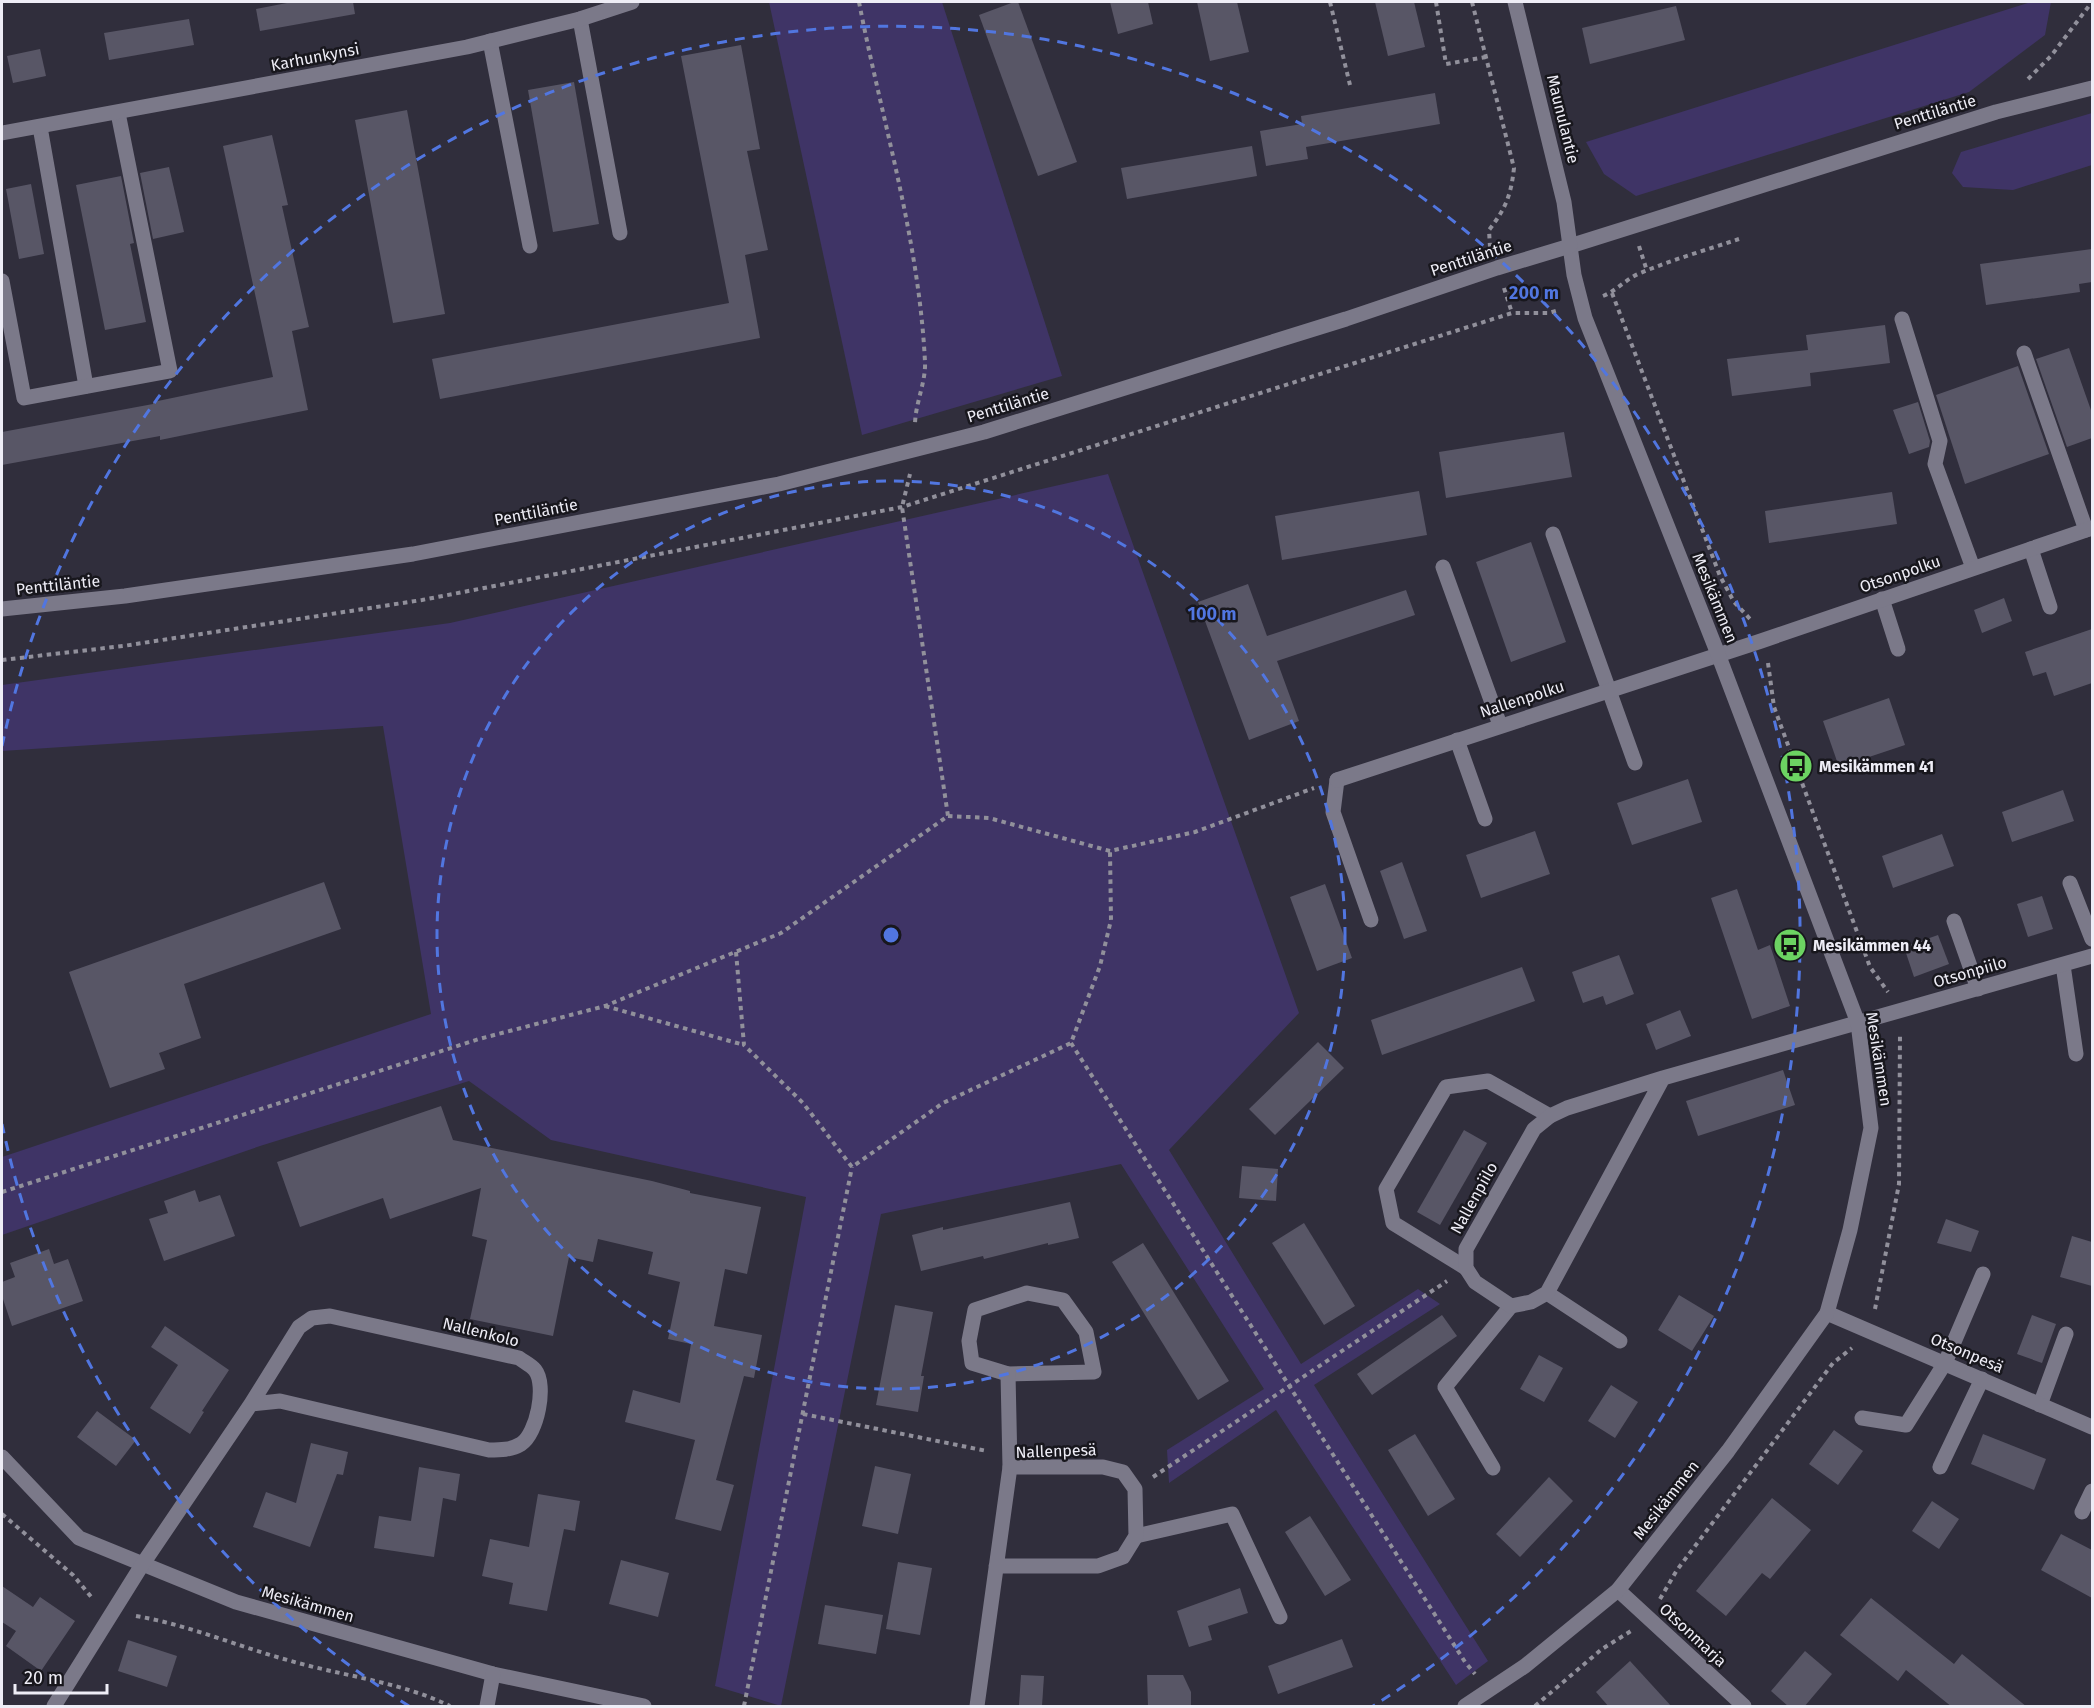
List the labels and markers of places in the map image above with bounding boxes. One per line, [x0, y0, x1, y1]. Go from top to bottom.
bus stop icon: Mesikämmen 41 [1778, 748, 1814, 784]
place label: Mesikämmen 41 [1819, 757, 1934, 776]
centre of rings [881, 925, 901, 945]
bus stop icon: Mesikämmen 44 [1772, 927, 1808, 963]
place label: Mesikämmen 44 [1813, 936, 1931, 955]

